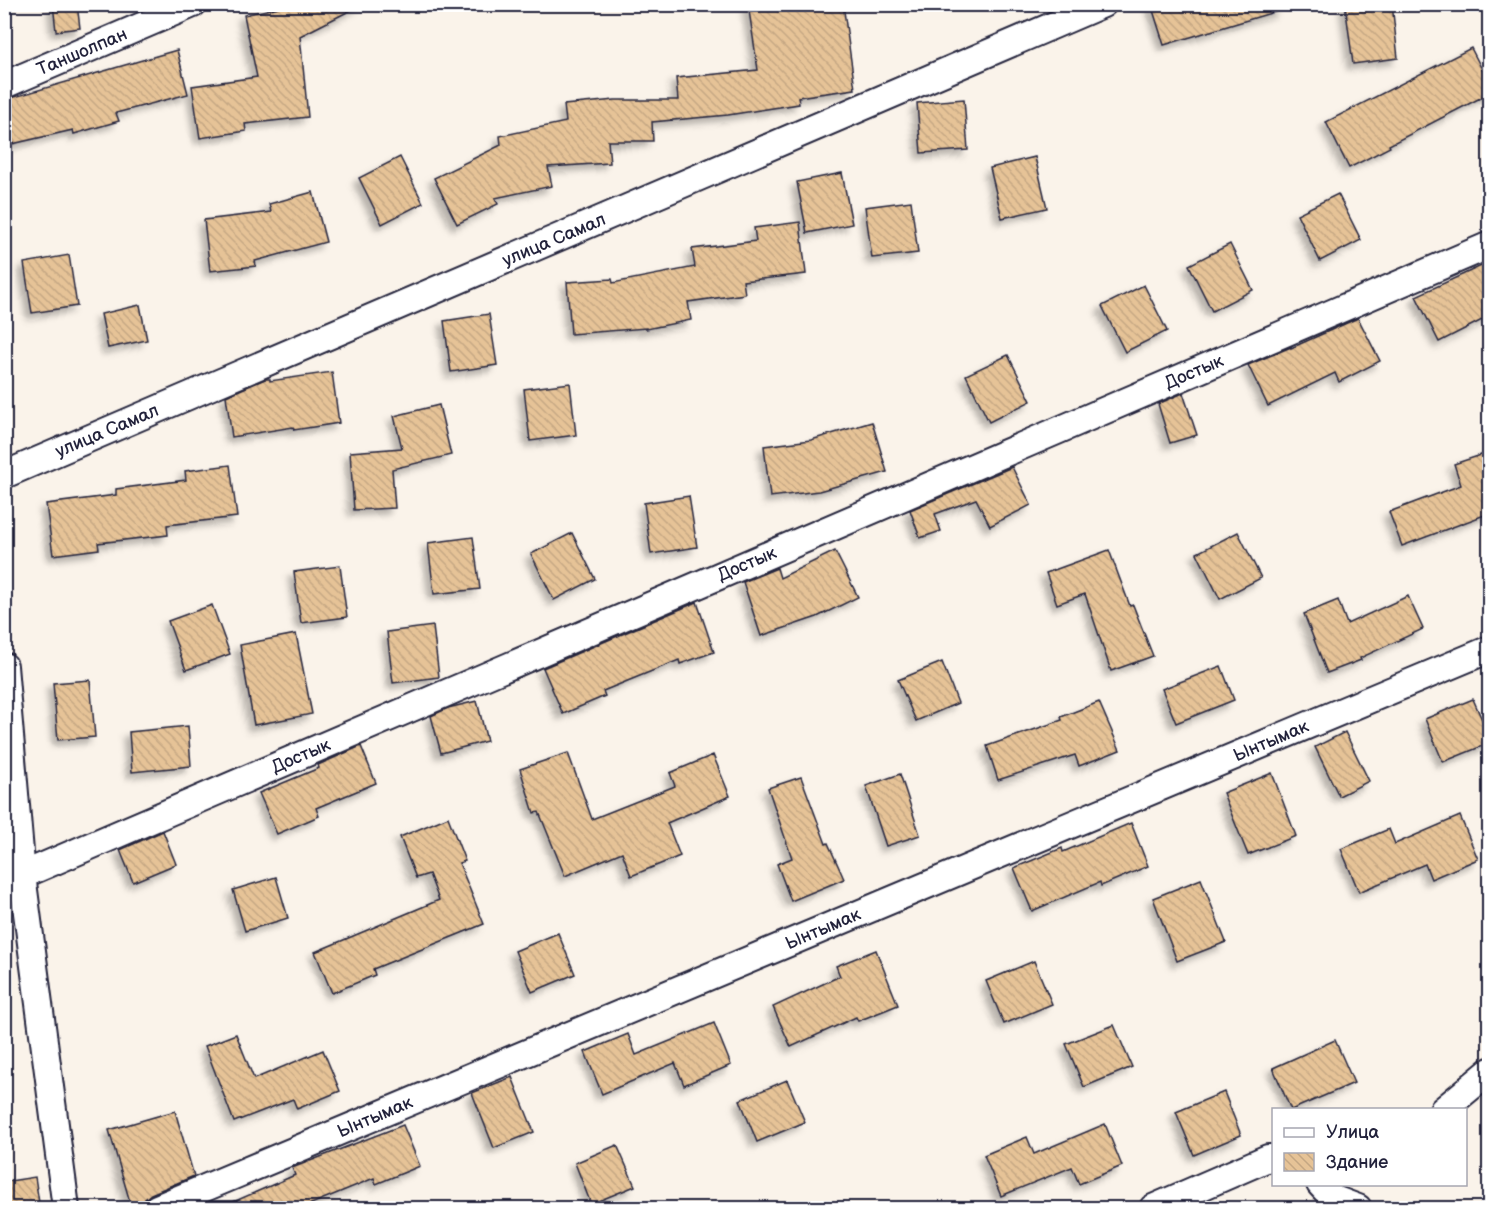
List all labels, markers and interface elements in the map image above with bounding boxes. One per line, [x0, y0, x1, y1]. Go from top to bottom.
street label: Таншолпан [34, 24, 130, 80]
street label: улица Самал [499, 209, 609, 271]
street label: Достык [1161, 350, 1227, 394]
street label: улица Самал [52, 400, 162, 462]
street label: Достык [714, 542, 780, 586]
street label: Ынтымак [1230, 716, 1312, 766]
street label: Достык [268, 734, 334, 778]
street label: Ынтымак [782, 904, 864, 954]
street label: Ынтымак [334, 1092, 416, 1142]
legend [1272, 1108, 1467, 1186]
text: Улица [1326, 1122, 1380, 1143]
text: Здание [1326, 1152, 1388, 1173]

